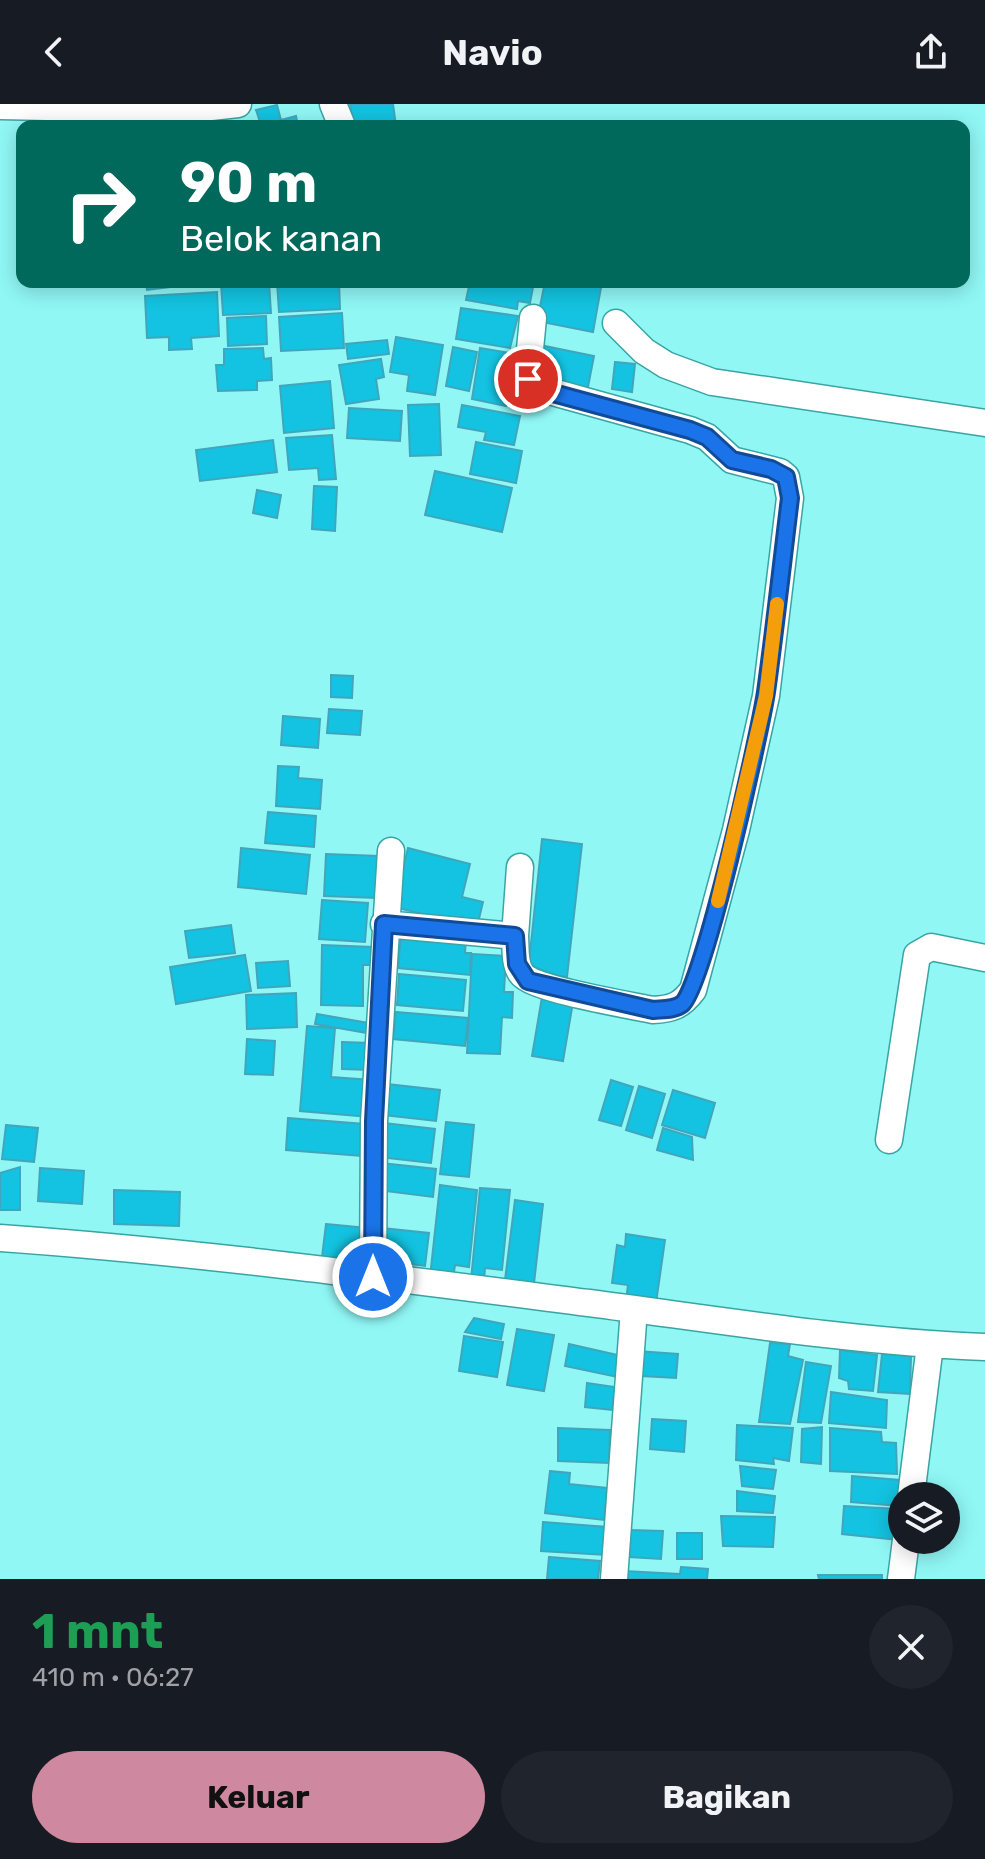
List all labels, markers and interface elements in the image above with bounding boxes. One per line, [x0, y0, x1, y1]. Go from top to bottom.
icon: back [32, 30, 76, 74]
icon: share [909, 30, 953, 74]
text: Navio [442, 31, 543, 74]
text: 90 m [180, 150, 317, 216]
icon: right [48, 152, 152, 256]
text: Belok kanan [180, 217, 382, 260]
pin [494, 345, 562, 413]
icon: arrive [506, 357, 550, 401]
position arrow [331, 1235, 415, 1319]
map controls [888, 1482, 960, 1554]
button: layers [888, 1482, 960, 1554]
text: 1 mnt [32, 1603, 163, 1660]
button: close [869, 1605, 953, 1689]
text: 410 m · 06:27 [32, 1662, 194, 1693]
button: Keluar [32, 1751, 485, 1843]
button: Bagikan [501, 1751, 953, 1843]

